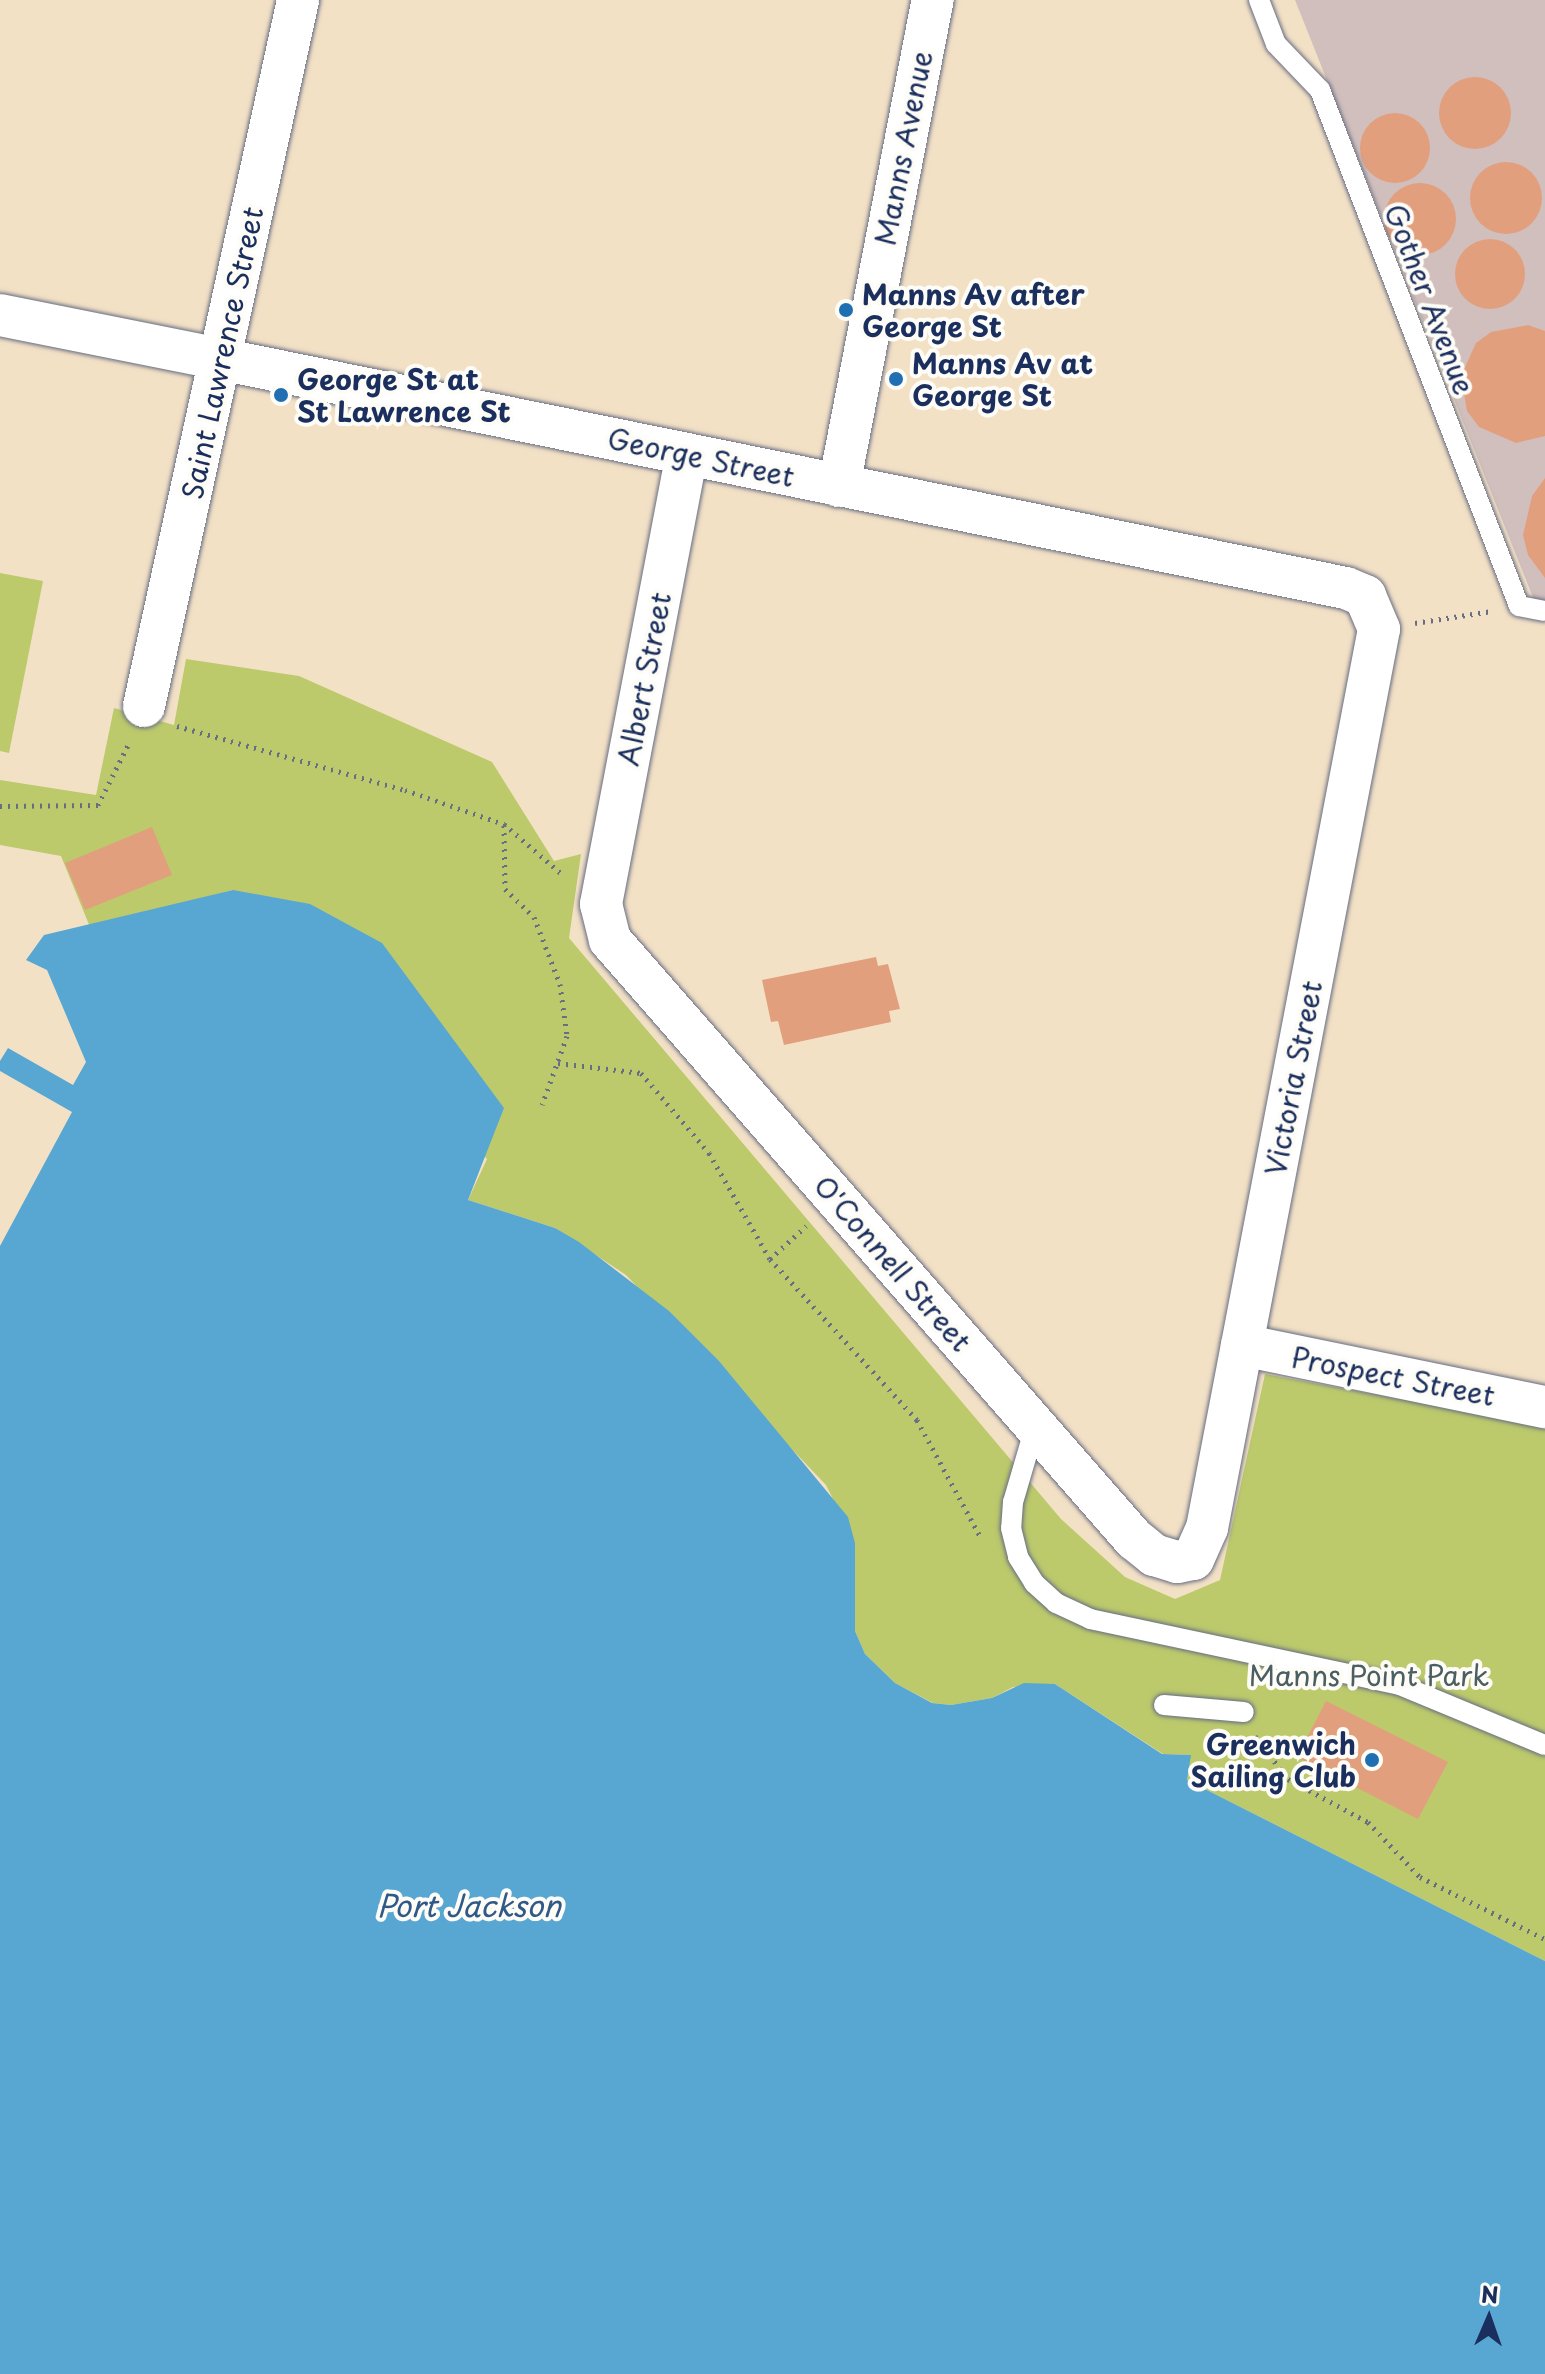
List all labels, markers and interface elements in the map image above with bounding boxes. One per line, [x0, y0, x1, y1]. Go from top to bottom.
street label: Manns Avenue [868, 49, 938, 247]
street label: Gother Avenue [1378, 199, 1482, 399]
street label: Saint Lawrence Street [174, 203, 270, 503]
place label: Manns Av after George St [862, 277, 1085, 343]
marker: Manns Av after George St [837, 301, 855, 319]
place label: Manns Av at George St [912, 346, 1093, 412]
place label: George St at St Lawrence St [297, 362, 510, 428]
marker: Manns Av at George St [887, 370, 905, 388]
marker: George St at St Lawrence St [272, 386, 290, 404]
street label: George Street [605, 421, 797, 493]
street label: Albert Street [611, 589, 677, 769]
street label: Victoria Street [1258, 977, 1328, 1179]
street label: O'Connell Street [807, 1168, 979, 1358]
street label: Prospect Street [1288, 1340, 1498, 1412]
park label: Manns Point Park [1249, 1658, 1489, 1692]
place label: Greenwich Sailing Club [1189, 1727, 1356, 1793]
marker: Greenwich Sailing Club [1363, 1751, 1381, 1769]
water label: Port Jackson [376, 1887, 562, 1923]
text: N [1481, 2277, 1499, 2310]
north arrow [1449, 2278, 1529, 2358]

